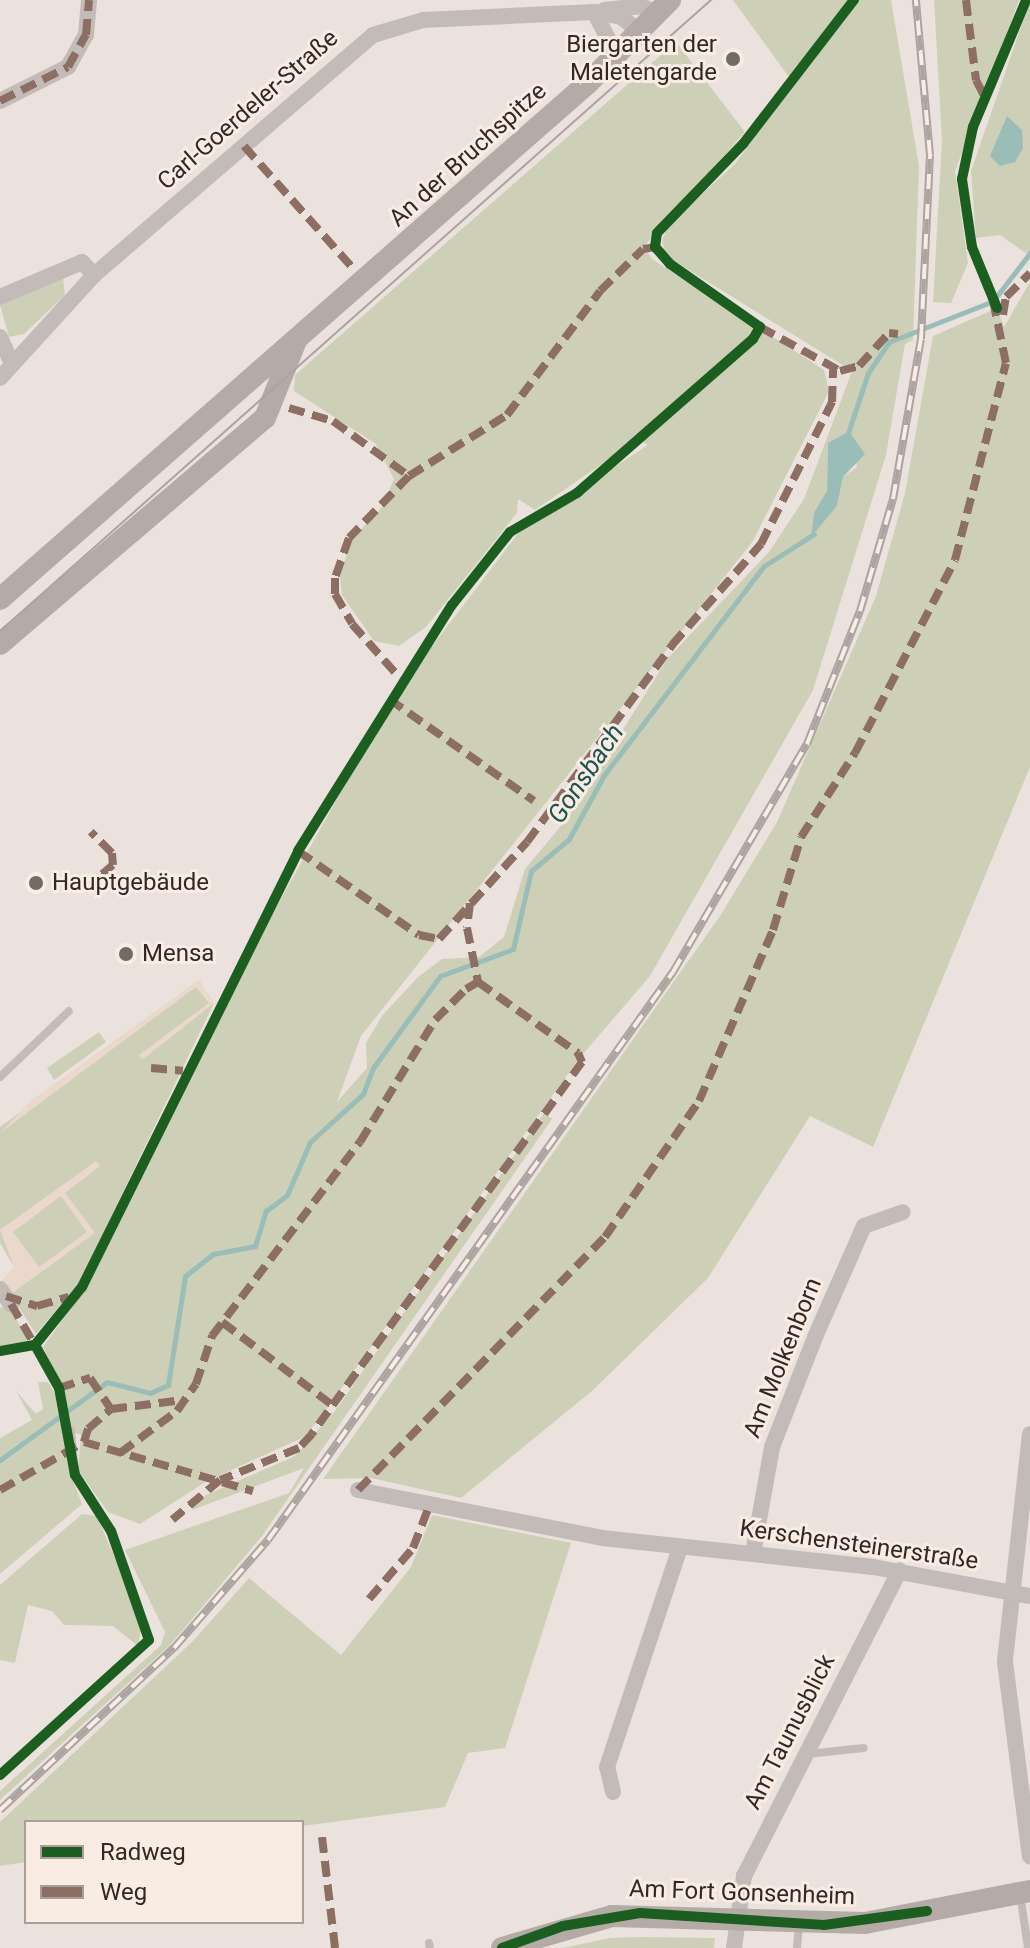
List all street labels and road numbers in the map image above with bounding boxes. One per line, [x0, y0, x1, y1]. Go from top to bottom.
street label: Carl-Goerdeler-Straße [152, 24, 344, 196]
street label: An der Bruchspitze [384, 77, 552, 233]
street label: Am Molkenborn [738, 1274, 828, 1442]
street label: Kerschensteinerstraße [738, 1514, 980, 1576]
street label: Am Taunusblick [738, 1649, 842, 1815]
street label: Am Fort Gonsenheim [628, 1875, 856, 1911]

